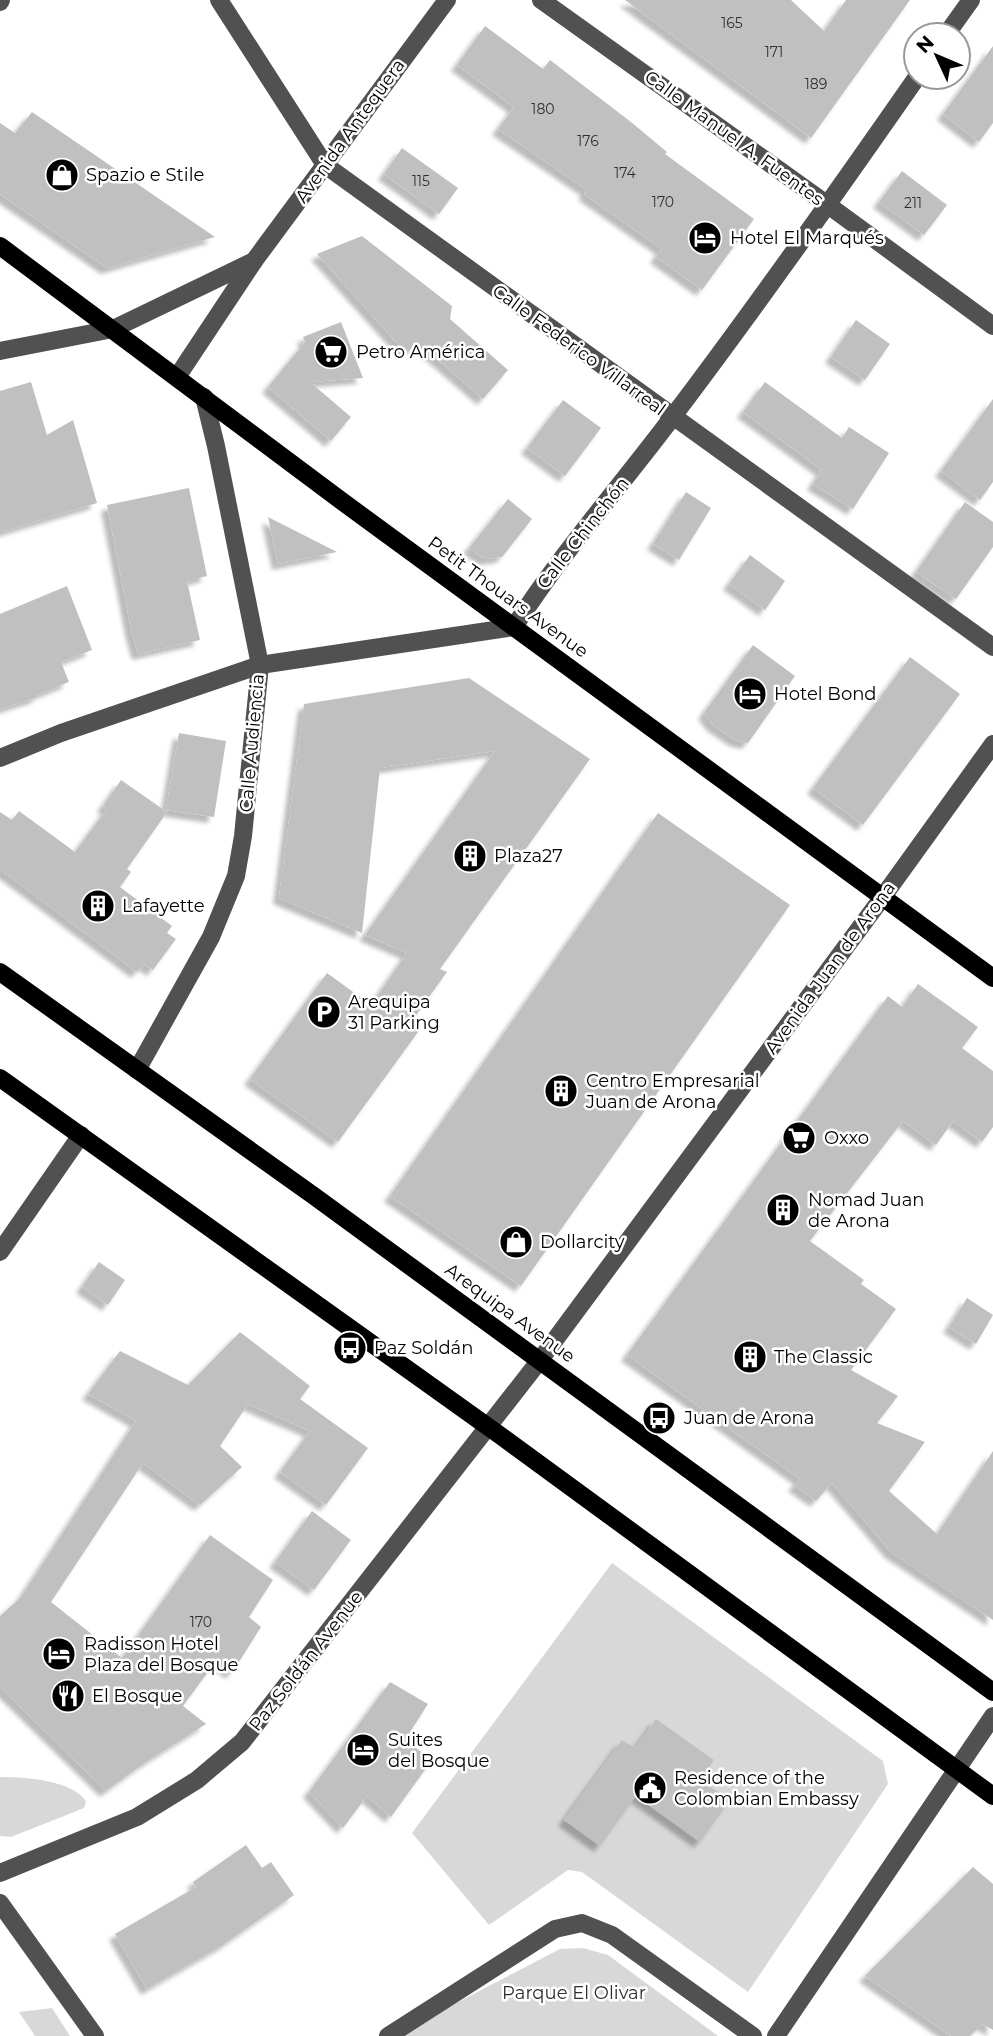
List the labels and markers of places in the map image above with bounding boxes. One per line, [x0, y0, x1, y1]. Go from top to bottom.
shop icon: Spazio e Stile [43, 156, 81, 194]
place label: Spazio e Stile [86, 164, 205, 186]
hotel icon: Hotel El Marqués [686, 219, 724, 257]
place label: Hotel El Marqués [730, 227, 884, 249]
supermarket icon: Petro América [312, 333, 350, 371]
place label: Petro América [356, 341, 485, 363]
hotel icon: Hotel Bond [731, 675, 769, 713]
place label: Hotel Bond [774, 683, 877, 705]
building icon: Plaza27 [451, 837, 489, 875]
place label: Plaza27 [494, 845, 563, 867]
building icon: Lafayette [79, 887, 117, 925]
place label: Lafayette [122, 895, 205, 917]
place label: Arequipa 31 Parking [348, 991, 440, 1034]
parking icon: Arequipa 31 Parking [305, 993, 343, 1031]
place label: Centro Empresarial Juan de Arona [585, 1070, 760, 1113]
building icon: Centro Empresarial Juan de Arona [542, 1072, 580, 1110]
supermarket icon: Oxxo [780, 1119, 818, 1157]
place label: Oxxo [824, 1127, 869, 1149]
place label: Nomad Juan de Arona [808, 1189, 924, 1232]
building icon: Nomad Juan de Arona [764, 1191, 802, 1229]
shop icon: Dollarcity [497, 1223, 535, 1261]
place label: Dollarcity [540, 1231, 625, 1253]
bus stop icon: Paz Soldán [331, 1329, 369, 1367]
place label: Paz Soldán [374, 1337, 473, 1359]
building icon: The Classic [731, 1338, 769, 1376]
place label: The Classic [774, 1346, 873, 1368]
bus stop icon: Juan de Arona [640, 1399, 678, 1437]
place label: Juan de Arona [683, 1407, 814, 1429]
place label: Radisson Hotel Plaza del Bosque [84, 1633, 238, 1676]
hotel icon: Radisson Hotel Plaza del Bosque [40, 1635, 78, 1673]
restaurant icon: El Bosque [49, 1677, 87, 1715]
place label: El Bosque [92, 1685, 183, 1707]
place label: Suites del Bosque [388, 1729, 490, 1772]
hotel icon: Suites del Bosque [344, 1731, 382, 1769]
place label: Residence of the Colombian Embassy [674, 1767, 859, 1810]
public building icon: Residence of the Colombian Embassy [631, 1769, 669, 1807]

